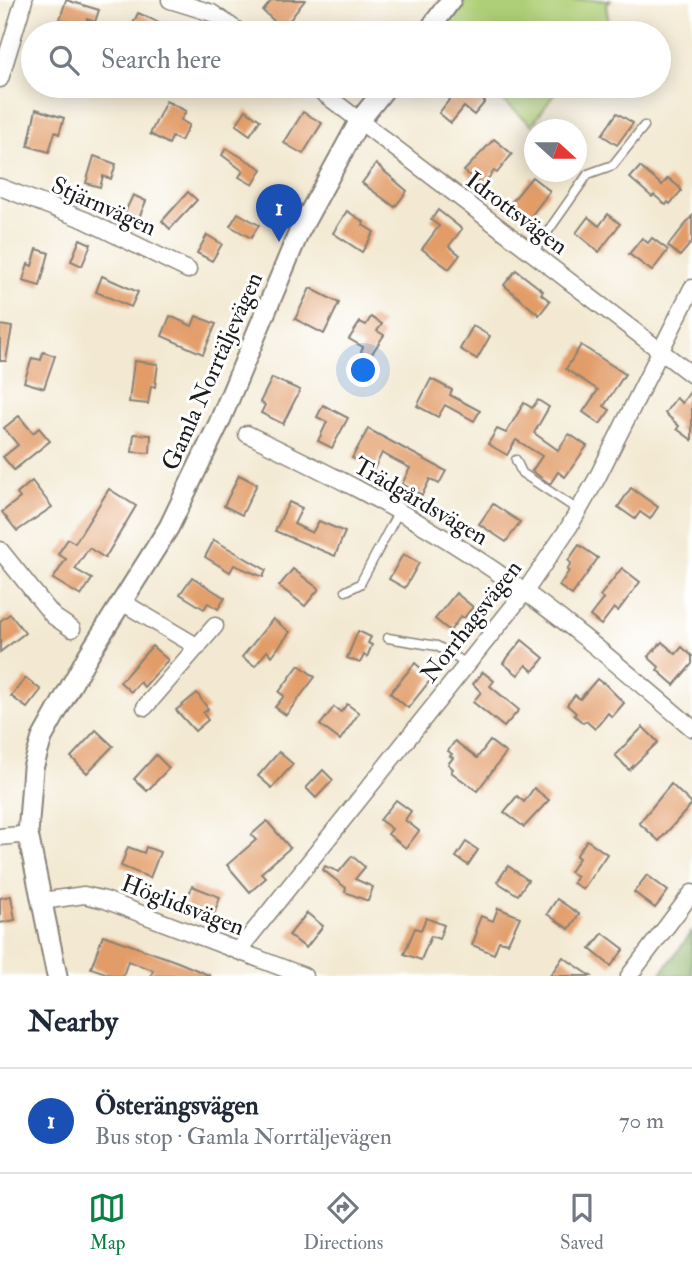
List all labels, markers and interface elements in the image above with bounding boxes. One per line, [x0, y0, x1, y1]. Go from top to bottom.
search box [21, 21, 671, 98]
icon: search [45, 41, 83, 79]
text: Search here [101, 44, 221, 76]
north arrow [524, 119, 587, 182]
street label: Idrottsvägen [460, 165, 574, 262]
street label: Stjärnvägen [46, 170, 161, 243]
pin: 1 [256, 184, 302, 242]
street label: Gamla Norrtäljevägen [155, 267, 270, 475]
your location [346, 353, 380, 387]
street label: Trädgårdsvägen [348, 450, 494, 553]
street label: Norrhagsvägen [414, 554, 529, 689]
street label: Höglidsvägen [117, 868, 249, 943]
text: Nearby [28, 1003, 118, 1040]
text: Österängsvägen [95, 1090, 259, 1122]
text: 1 [47, 1106, 55, 1135]
text: 70 m [619, 1106, 664, 1135]
text: Bus stop · Gamla Norrtäljevägen [95, 1122, 392, 1151]
tab: Map [88, 1189, 126, 1255]
tab: Directions [303, 1189, 383, 1255]
tab: Saved [560, 1189, 604, 1255]

